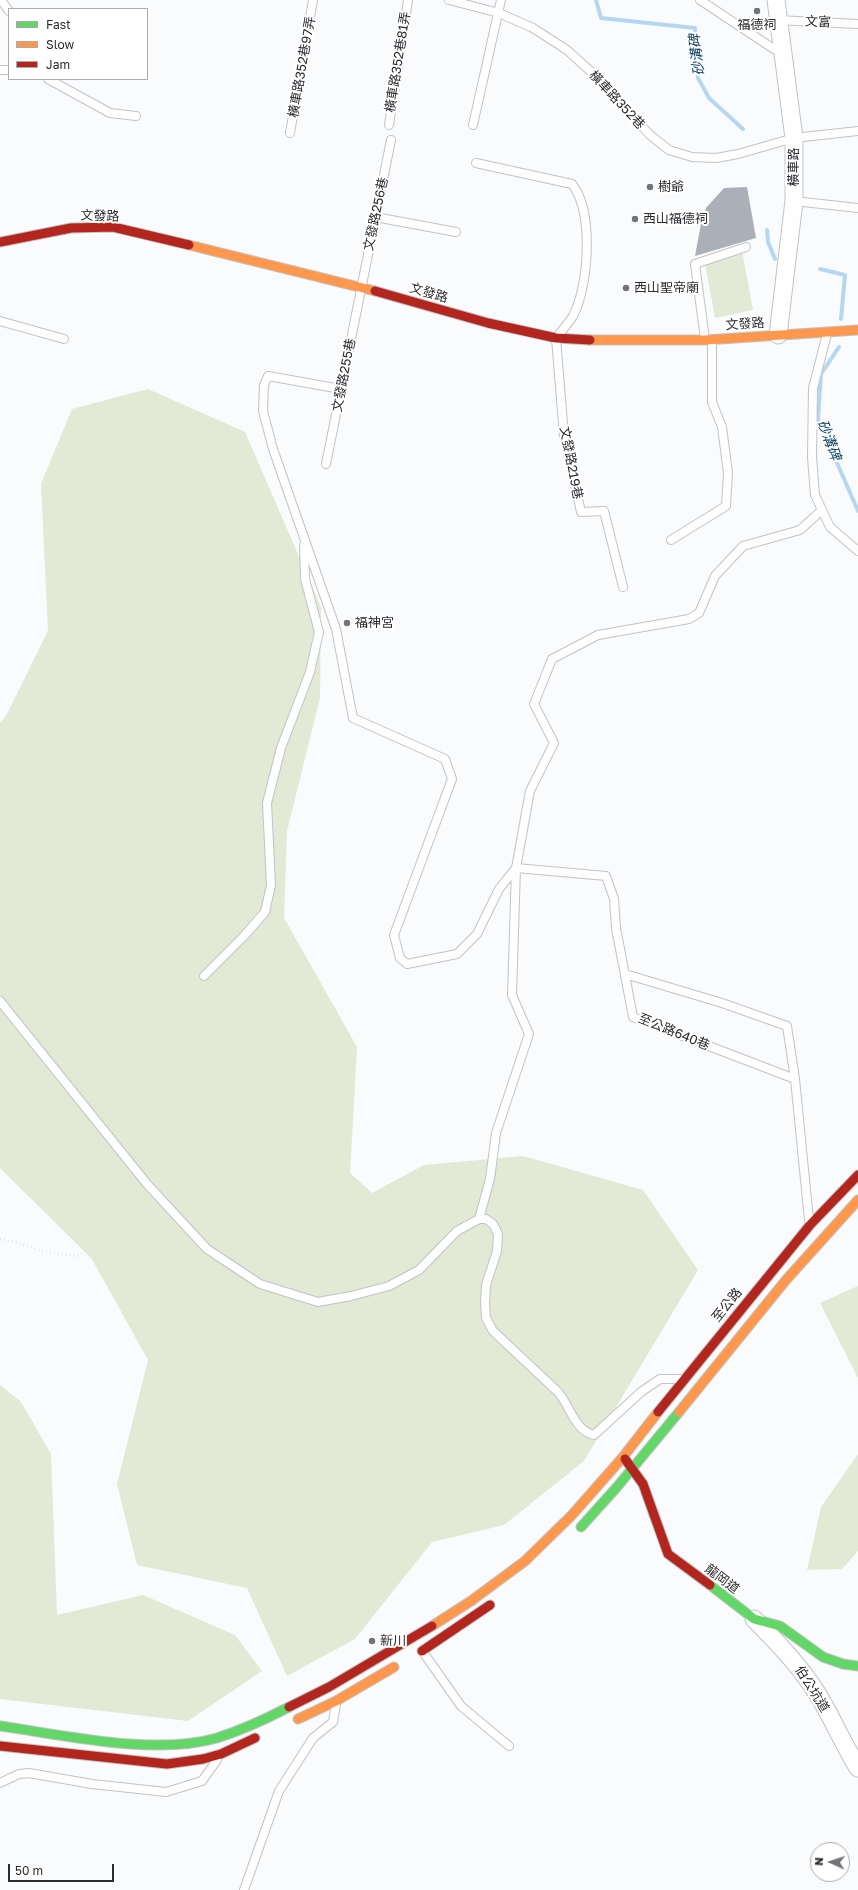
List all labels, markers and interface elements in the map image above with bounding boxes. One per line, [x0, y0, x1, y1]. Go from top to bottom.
marker: 福德祠 [752, 6, 762, 16]
legend [8, 8, 148, 80]
street label: 橫車路352巷81弄 [382, 10, 414, 114]
street label: 文富 [805, 14, 831, 30]
street label: 橫車路352巷97弄 [285, 15, 319, 119]
text: Fast [46, 17, 71, 32]
place label: 福德祠 [738, 17, 776, 33]
water label: 砂溝碑 [686, 33, 708, 77]
text: Slow [46, 37, 74, 52]
text: Jam [46, 57, 70, 72]
street label: 橫車路352巷 [586, 67, 648, 133]
street label: 橫車路 [786, 148, 802, 186]
street label: 文發路256巷 [361, 176, 391, 252]
place label: 樹爺 [658, 179, 684, 195]
marker: 樹爺 [645, 182, 655, 192]
street label: 文發路 [80, 208, 120, 224]
place label: 西山福德祠 [643, 211, 708, 227]
marker: 西山福德祠 [630, 214, 640, 224]
street label: 文發路 [408, 280, 450, 306]
place label: 西山聖帝廟 [634, 280, 699, 296]
marker: 西山聖帝廟 [621, 283, 631, 293]
street label: 文發路 [725, 315, 765, 333]
street label: 文發路255巷 [329, 337, 359, 413]
water label: 砂溝碑 [814, 417, 844, 463]
street label: 文發路219巷 [556, 425, 586, 501]
place label: 福神宮 [355, 615, 394, 631]
marker: 福神宮 [342, 618, 352, 628]
street label: 至公路640巷 [636, 1011, 712, 1053]
street label: 至公路 [709, 1285, 745, 1325]
street label: 龍岡道 [702, 1561, 742, 1597]
place label: 新川 [380, 1633, 406, 1649]
marker: 新川 [367, 1636, 377, 1646]
street label: 伯公坑道 [792, 1663, 832, 1715]
north arrow [810, 1842, 850, 1882]
scale bar [10, 1856, 116, 1882]
text: N [812, 1857, 825, 1866]
text: 50 m [15, 1863, 43, 1878]

